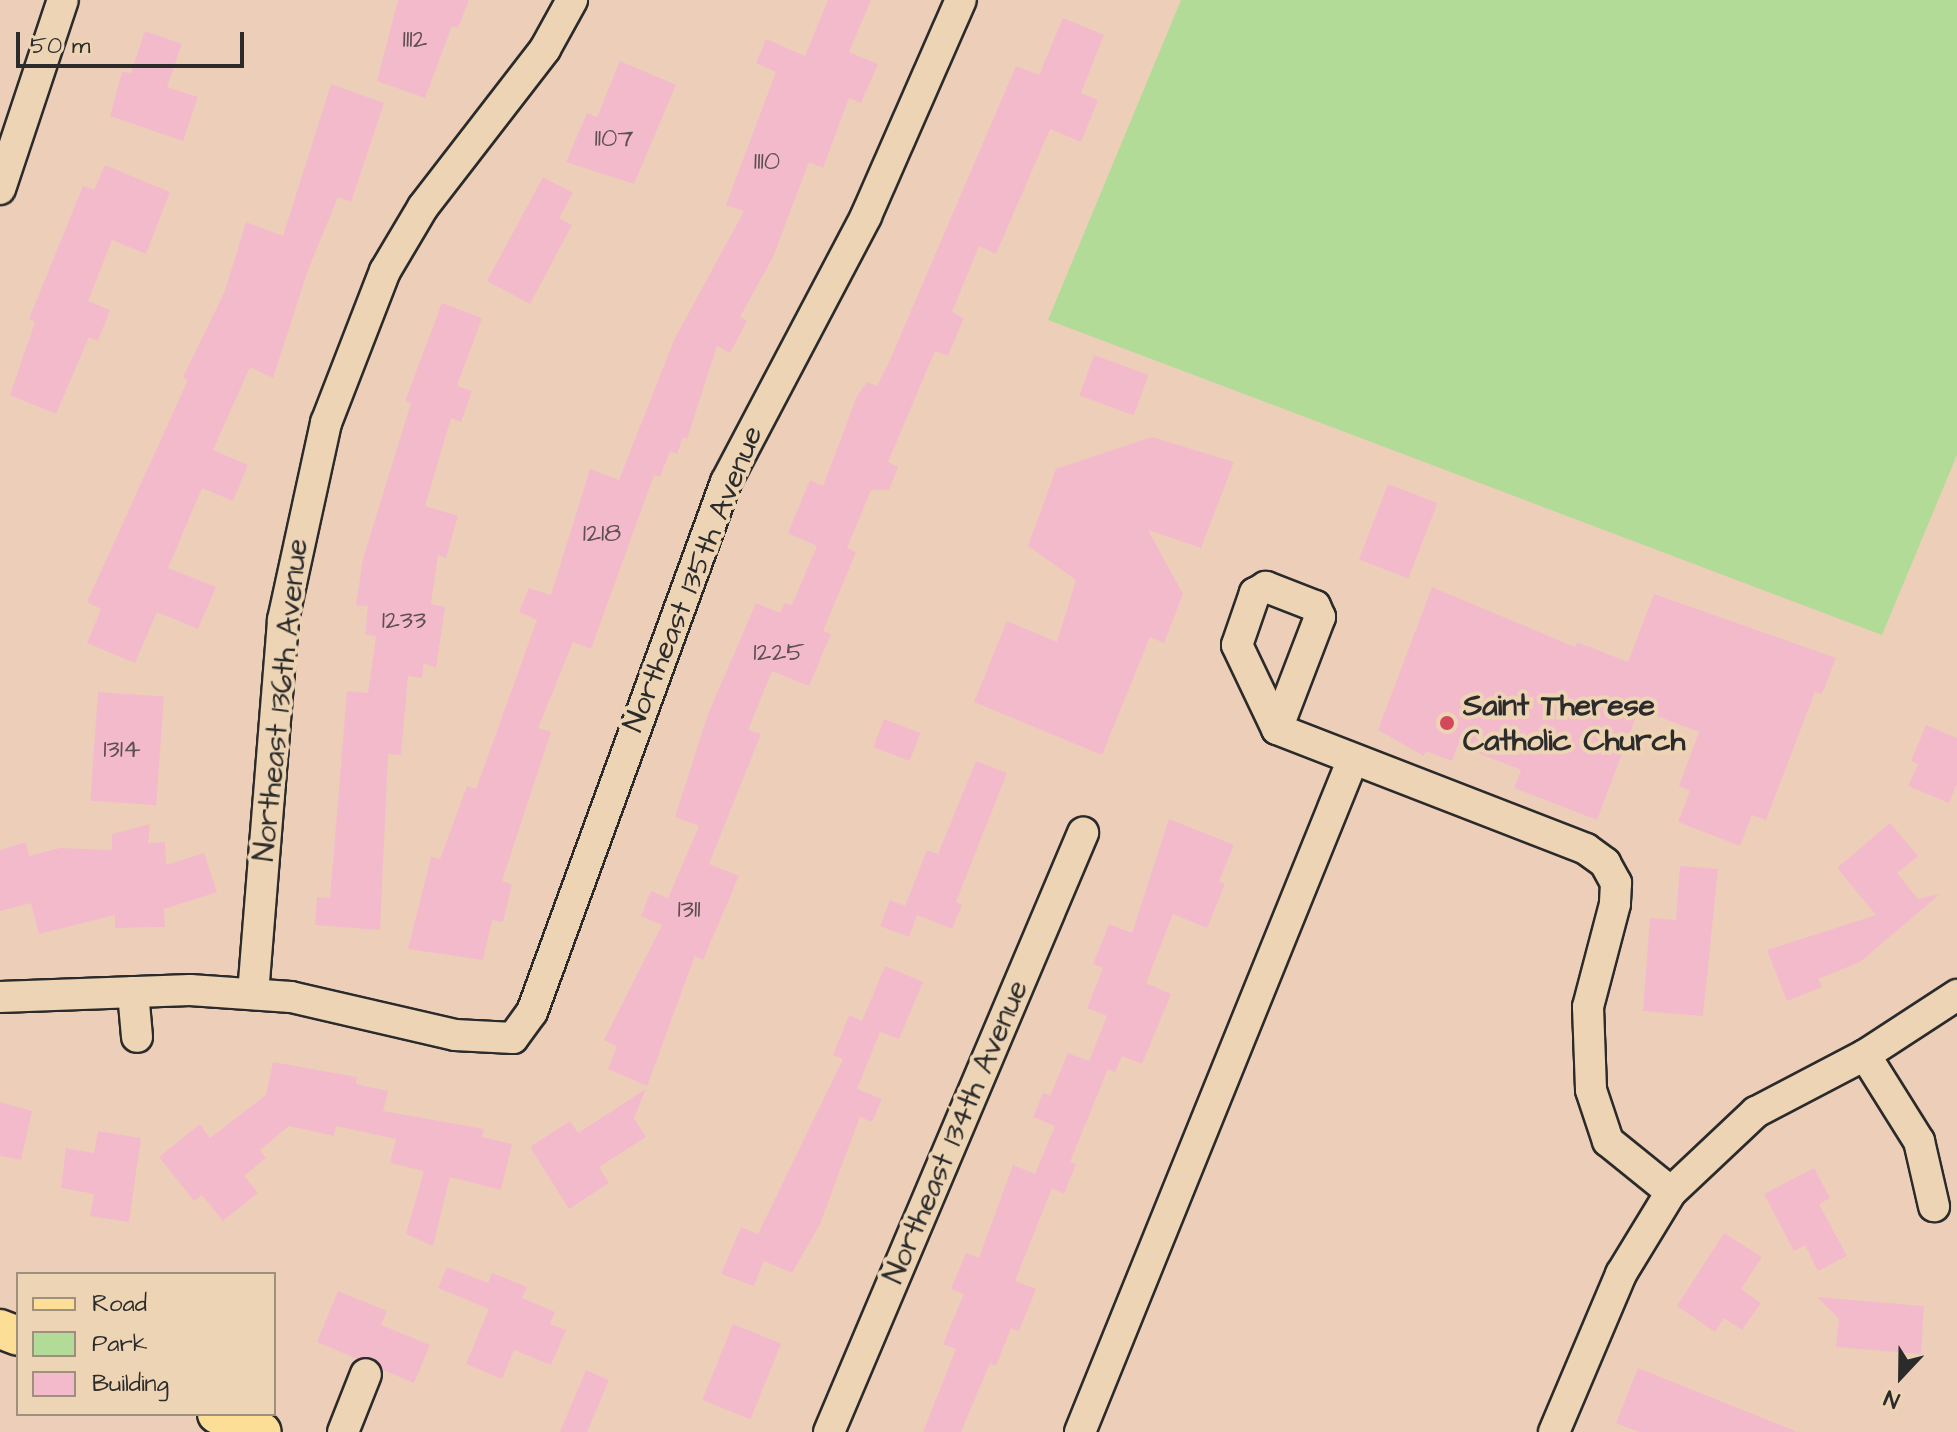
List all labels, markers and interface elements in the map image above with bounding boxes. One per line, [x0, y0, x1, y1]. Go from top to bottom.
scale bar [20, 16, 248, 66]
house number: 1112 [403, 24, 427, 56]
text: 50 m [30, 29, 90, 63]
house number: 1107 [594, 123, 634, 155]
house number: 1110 [754, 146, 780, 178]
street label: Northeast 135th Avenue [615, 421, 771, 737]
house number: 1218 [583, 518, 621, 550]
street label: Northeast 136th Avenue [246, 537, 316, 863]
house number: 1233 [382, 605, 426, 637]
house number: 1225 [753, 637, 805, 669]
place label: Saint Therese Catholic Church [1463, 688, 1685, 758]
marker: Saint Therese Catholic Church [1438, 714, 1456, 732]
house number: 1314 [103, 734, 141, 766]
house number: 1311 [677, 894, 701, 926]
street label: Northeast 134th Avenue [876, 975, 1036, 1289]
legend [16, 1272, 276, 1416]
text: Road [92, 1287, 147, 1321]
text: Park [92, 1327, 148, 1361]
north arrow [1861, 1336, 1941, 1416]
text: Building [92, 1367, 169, 1401]
text: N [1880, 1382, 1904, 1416]

